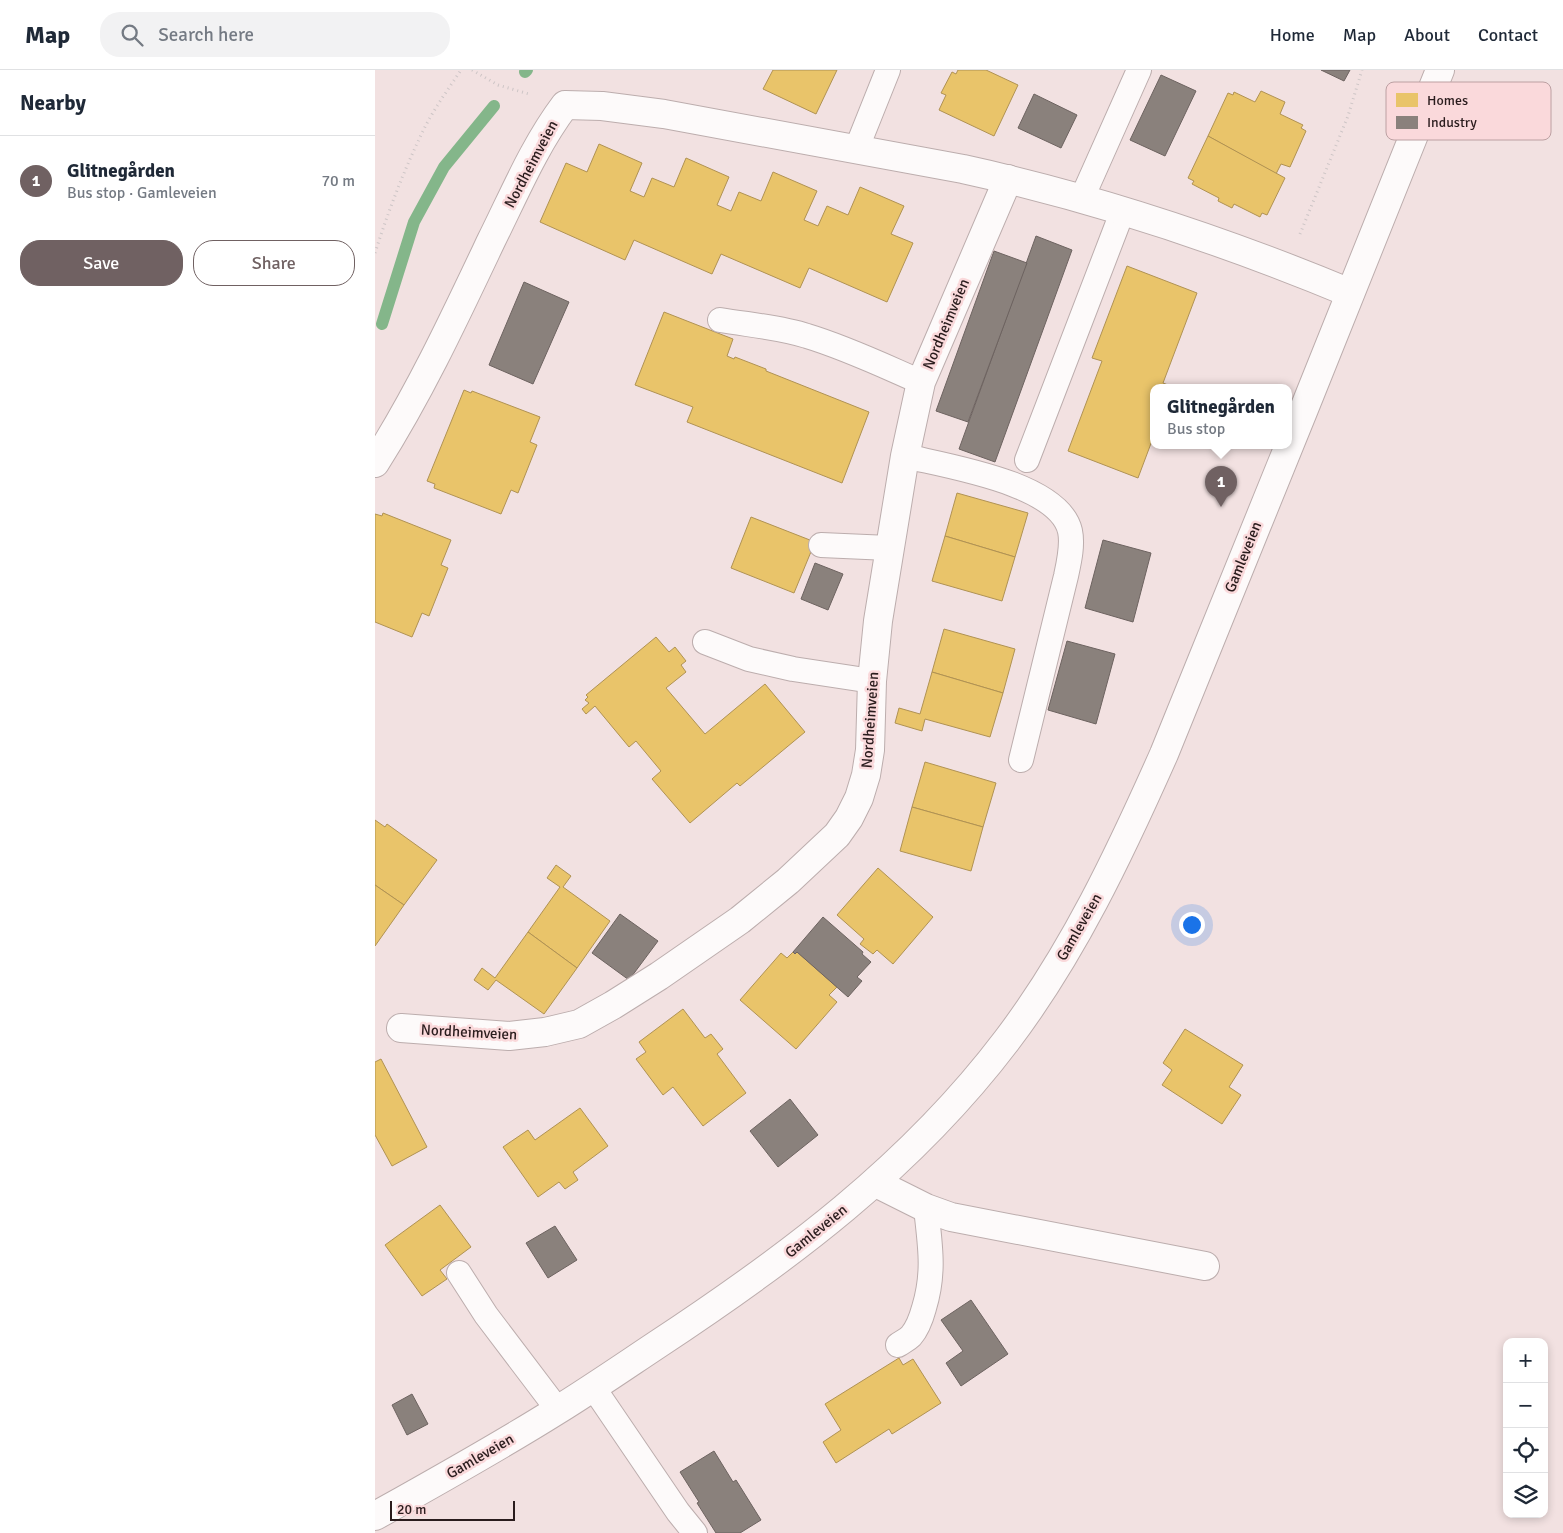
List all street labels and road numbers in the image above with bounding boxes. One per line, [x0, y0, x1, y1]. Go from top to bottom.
street label: Nordheimveien [500, 117, 562, 211]
street label: Nordheimveien [919, 276, 973, 372]
street label: Gamleveien [1221, 519, 1265, 595]
street label: Nordheimveien [858, 671, 882, 769]
street label: Gamleveien [1053, 890, 1105, 964]
street label: Nordheimveien [420, 1020, 518, 1044]
street label: Gamleveien [781, 1201, 851, 1261]
street label: Gamleveien [443, 1430, 517, 1482]

